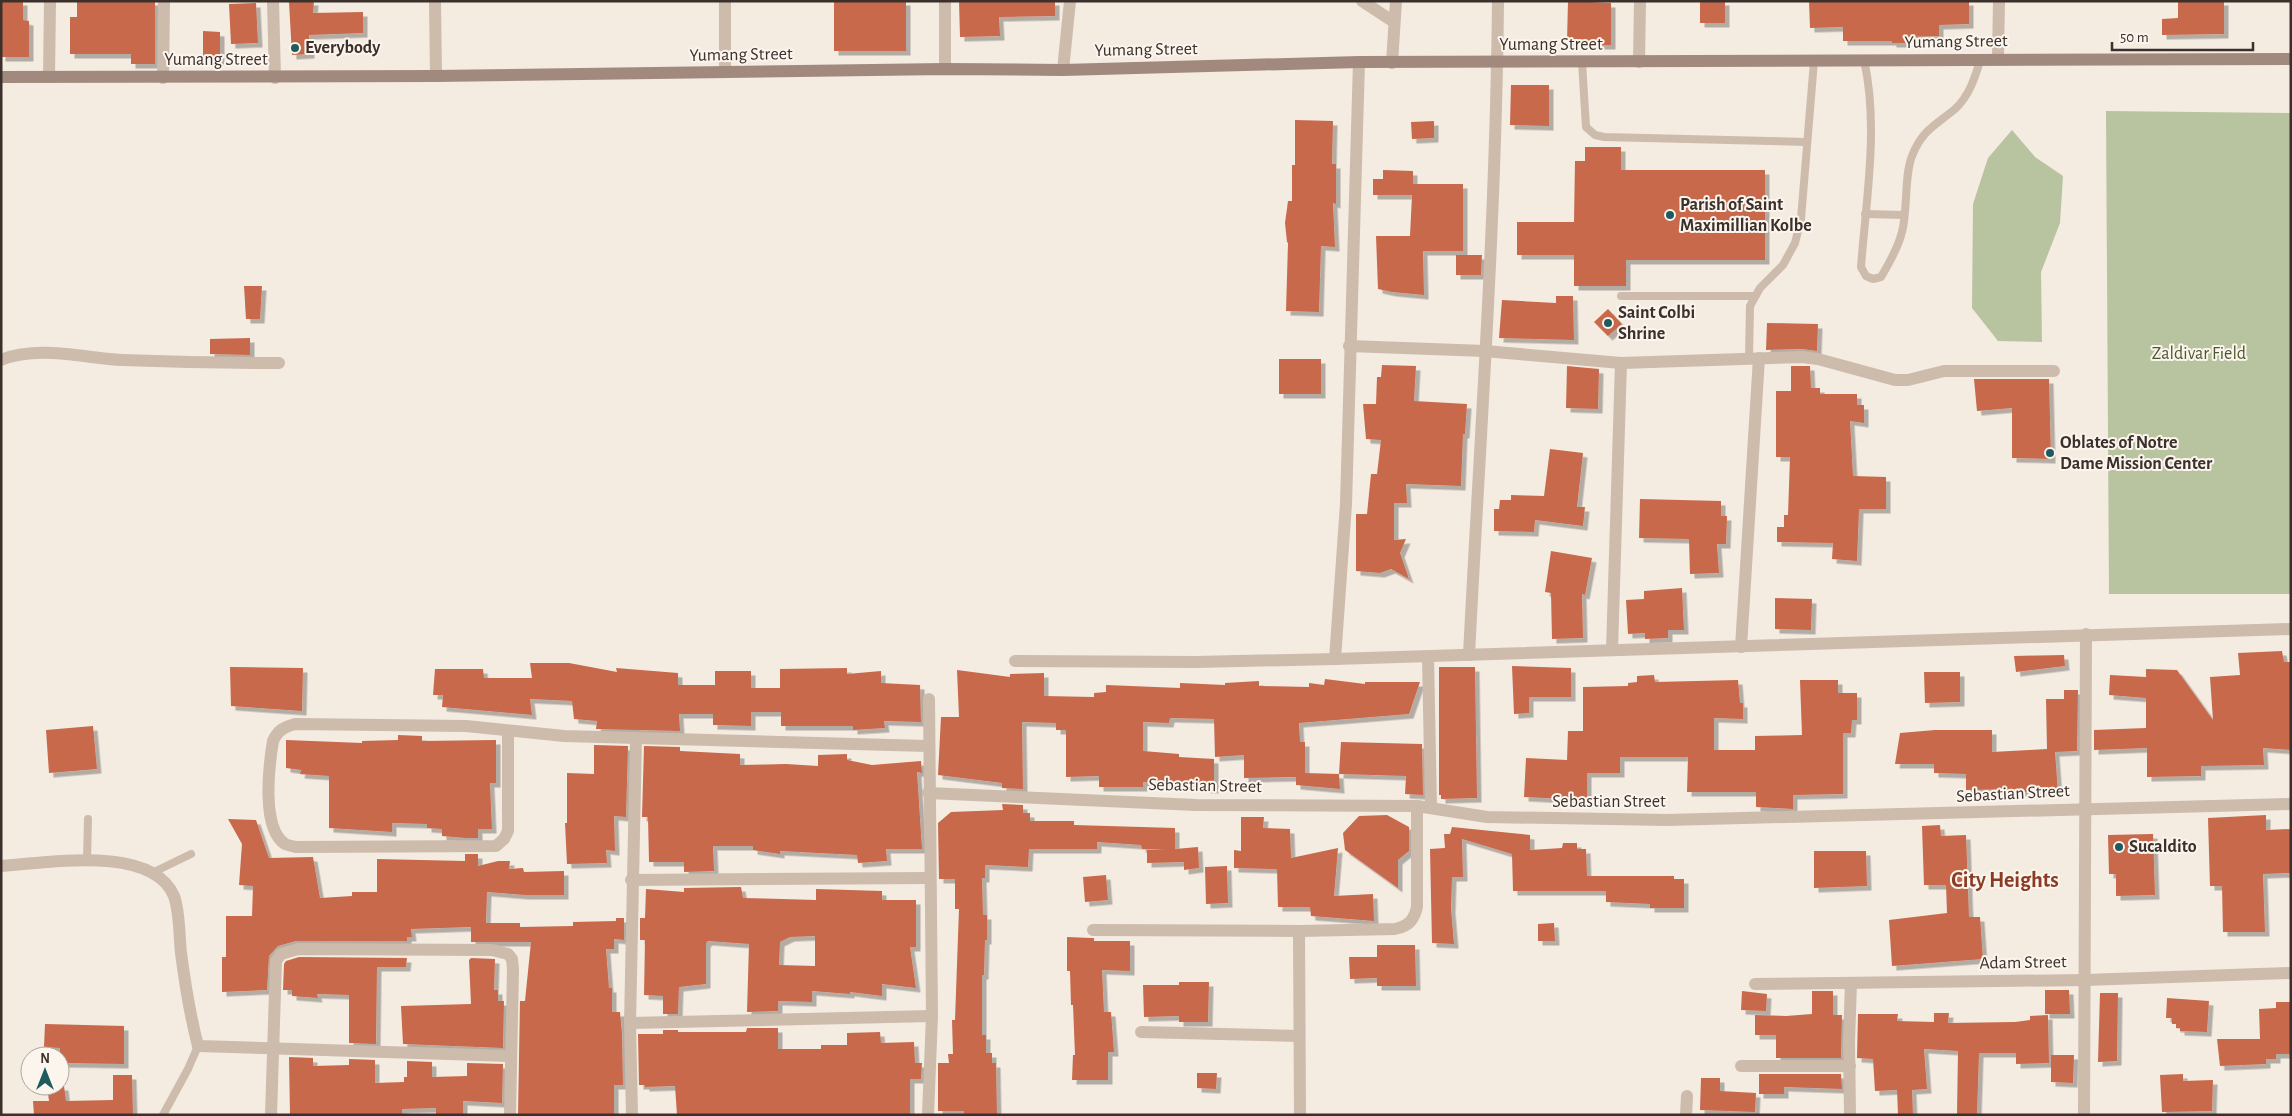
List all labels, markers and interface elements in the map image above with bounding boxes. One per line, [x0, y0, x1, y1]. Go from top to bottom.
scale bar [2112, 20, 2253, 52]
text: 50 m [2120, 30, 2149, 45]
street label: Yumang Street [1904, 32, 2008, 52]
street label: Yumang Street [1499, 36, 1603, 54]
place label: Everybody [305, 39, 381, 57]
street label: Yumang Street [1094, 40, 1198, 60]
marker: Everybody [289, 42, 301, 54]
street label: Yumang Street [689, 45, 793, 65]
street label: Yumang Street [164, 51, 268, 69]
place label: Parish of Saint Maximillian Kolbe [1680, 196, 1812, 235]
marker: Parish of Saint Maximillian Kolbe [1664, 209, 1676, 221]
place label: Saint Colbi Shrine [1618, 304, 1695, 343]
marker: Saint Colbi Shrine [1602, 317, 1614, 329]
park label: Zaldivar Field [2152, 345, 2246, 363]
place label: Oblates of Notre Dame Mission Center [2060, 434, 2213, 473]
marker: Oblates of Notre Dame Mission Center [2044, 447, 2056, 459]
street label: Sebastian Street [1148, 776, 1262, 796]
street label: Sebastian Street [1956, 782, 2070, 806]
street label: Sebastian Street [1552, 793, 1666, 811]
place label: Sucaldito [2129, 838, 2197, 856]
marker: Sucaldito [2113, 841, 2125, 853]
district label: City Heights [1951, 869, 2059, 892]
street label: Adam Street [1979, 953, 2067, 973]
north arrow [20, 1046, 70, 1096]
text: N [40, 1052, 50, 1066]

